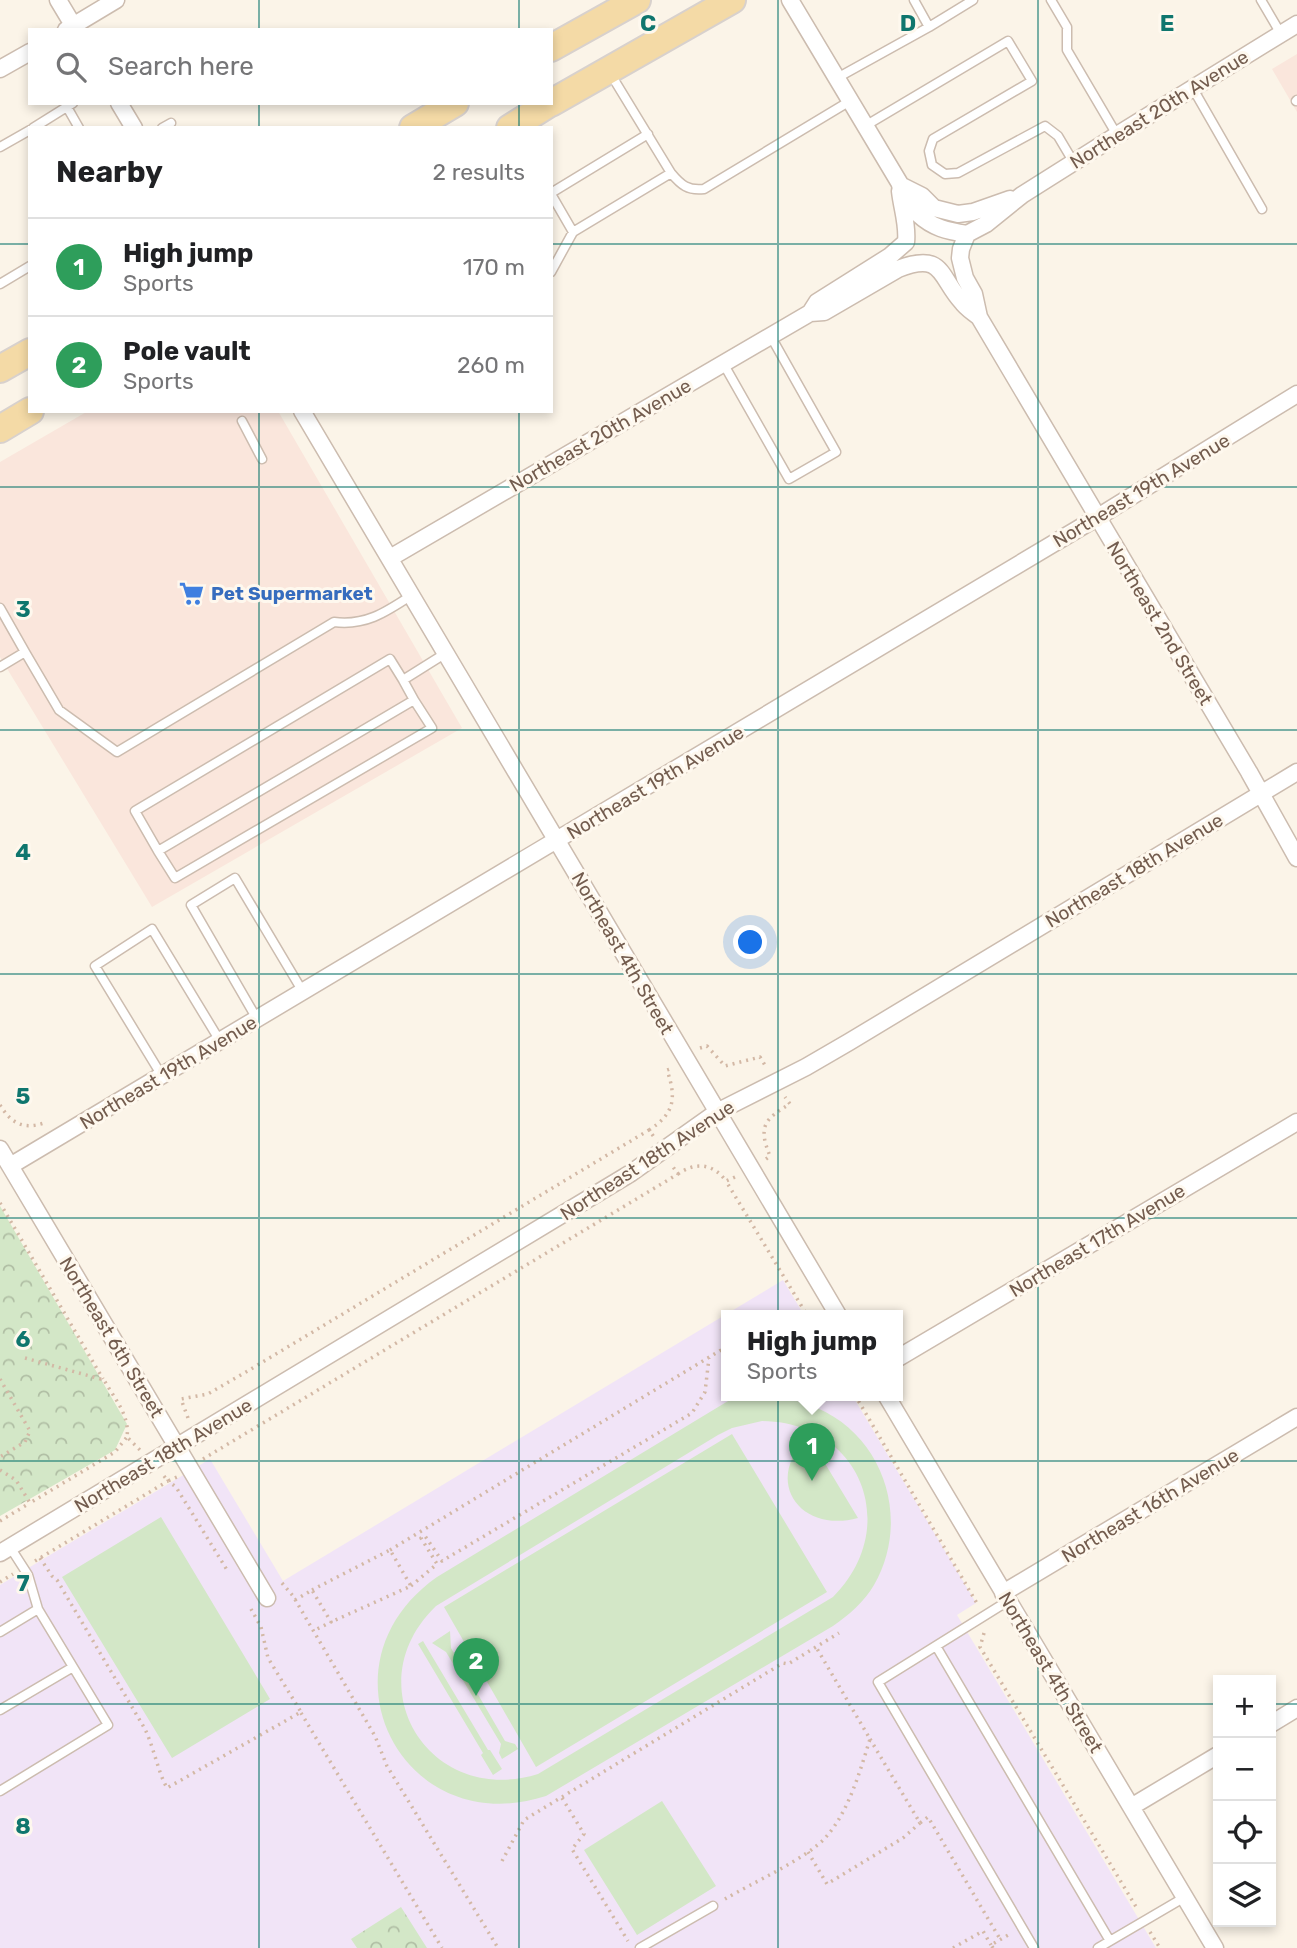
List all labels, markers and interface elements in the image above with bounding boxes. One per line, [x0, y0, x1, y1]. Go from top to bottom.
text: C [640, 9, 656, 37]
text: D [900, 9, 916, 37]
text: E [1160, 9, 1174, 37]
search box [28, 28, 553, 105]
street label: Northeast 20th Avenue [1066, 45, 1253, 174]
icon: search [52, 48, 90, 86]
text: Search here [108, 51, 254, 82]
text: Nearby [56, 154, 163, 190]
text: 2 results [433, 158, 525, 186]
text: High jump [123, 238, 254, 269]
text: 1 [73, 253, 85, 281]
text: 170 m [463, 253, 525, 281]
text: Sports [123, 269, 194, 297]
text: Pole vault [123, 336, 251, 367]
text: 2 [72, 351, 86, 379]
text: 260 m [457, 351, 525, 379]
text: Sports [123, 367, 194, 395]
street label: Northeast 20th Avenue [505, 374, 695, 497]
street label: Northeast 19th Avenue [1049, 428, 1234, 552]
street label: Northeast 2nd Street [1102, 537, 1218, 710]
supermarket icon: Pet Supermarket [177, 579, 205, 607]
place label: Pet Supermarket [211, 582, 373, 605]
text: 3 [15, 595, 31, 623]
street label: Northeast 19th Avenue [563, 720, 748, 844]
street label: Northeast 18th Avenue [1041, 808, 1227, 933]
text: 4 [15, 838, 31, 866]
street label: Northeast 4th Street [567, 868, 679, 1039]
your location [733, 925, 767, 959]
street label: Northeast 19th Avenue [76, 1010, 261, 1134]
text: 5 [16, 1082, 31, 1110]
street label: Northeast 18th Avenue [556, 1095, 739, 1225]
street label: Northeast 17th Avenue [1005, 1179, 1189, 1302]
street label: Northeast 6th Street [55, 1253, 169, 1422]
popup [721, 1310, 903, 1401]
text: 6 [16, 1325, 31, 1353]
text: High jump [747, 1326, 877, 1357]
text: Sports [747, 1357, 817, 1385]
street label: Northeast 18th Avenue [70, 1393, 256, 1518]
pin: 1 [789, 1423, 835, 1481]
street label: Northeast 16th Avenue [1058, 1443, 1243, 1567]
text: 7 [16, 1569, 30, 1597]
street label: Northeast 4th Street [993, 1588, 1108, 1757]
pin: 2 [453, 1638, 499, 1696]
map controls [1213, 1675, 1276, 1927]
button: + [1213, 1675, 1276, 1738]
button: − [1213, 1738, 1276, 1801]
button: locate [1213, 1801, 1276, 1864]
text: 8 [15, 1812, 31, 1840]
button: layers [1213, 1864, 1276, 1927]

